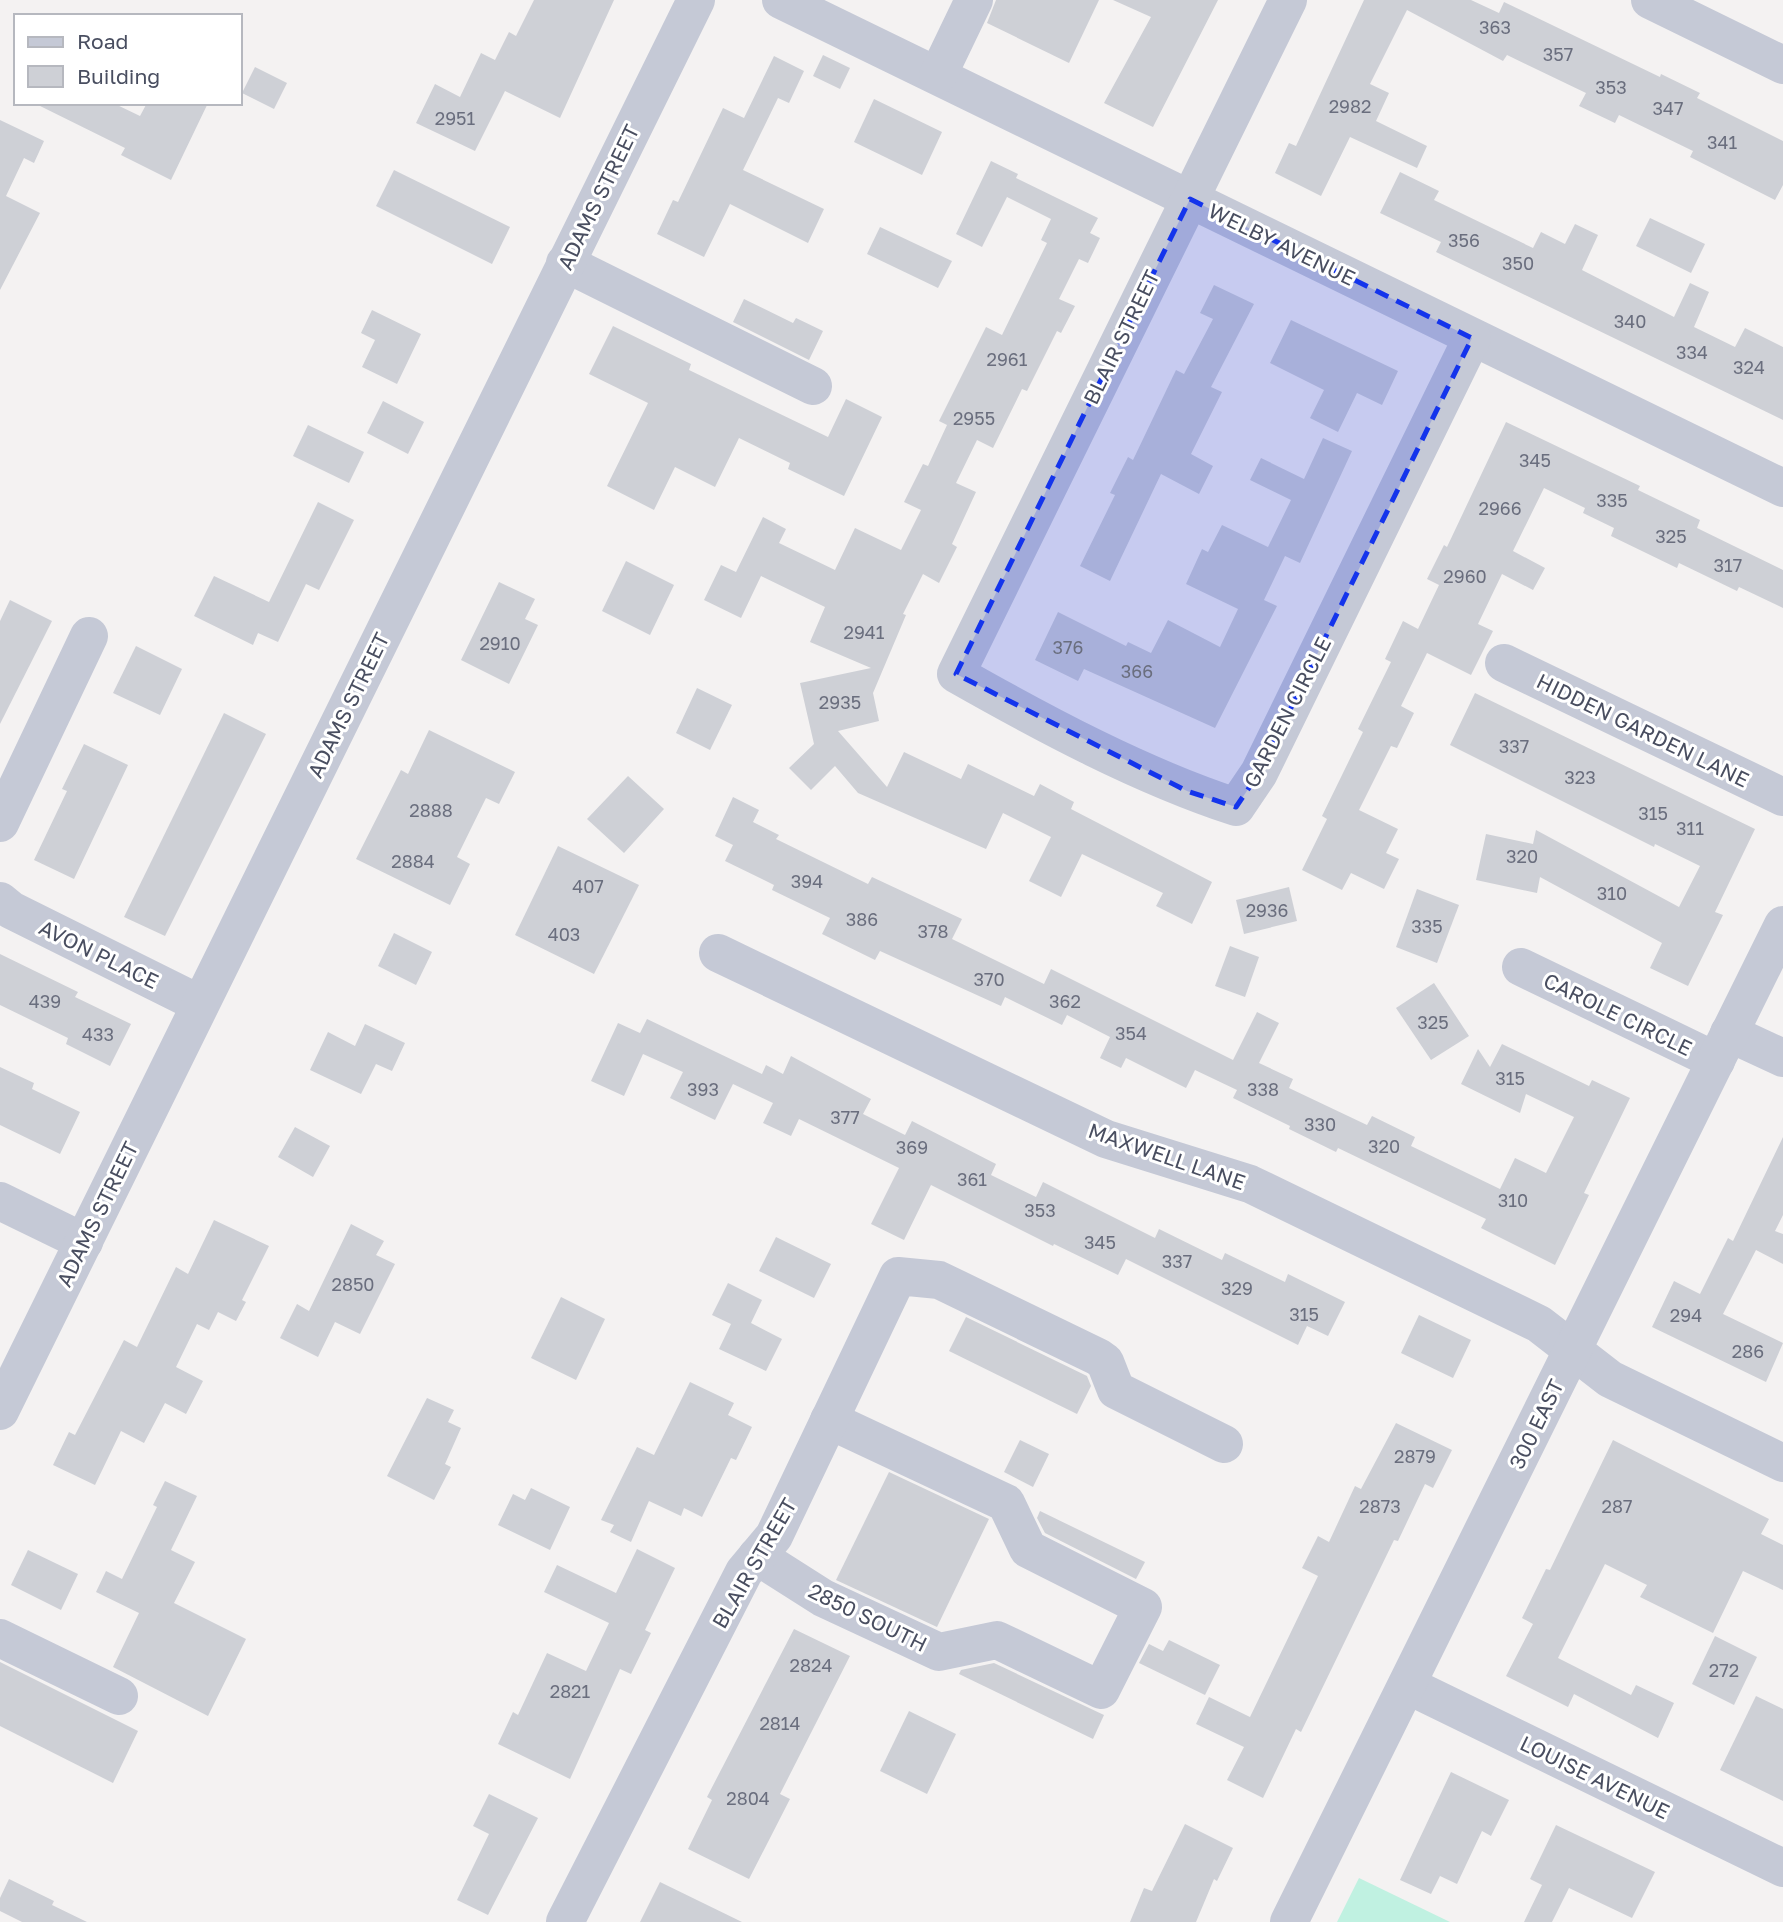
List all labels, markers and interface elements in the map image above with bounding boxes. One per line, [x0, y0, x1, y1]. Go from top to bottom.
legend [14, 14, 242, 105]
house number: 363 [1479, 16, 1511, 38]
text: Road [77, 28, 128, 54]
house number: 357 [1543, 43, 1573, 65]
text: Building [77, 63, 160, 89]
house number: 353 [1595, 76, 1627, 98]
house number: 2982 [1329, 95, 1371, 117]
house number: 347 [1652, 97, 1684, 119]
house number: 2951 [435, 107, 476, 129]
street label: ADAMS STREET [552, 120, 644, 274]
house number: 341 [1707, 131, 1737, 153]
street label: WELBY AVENUE [1204, 197, 1360, 291]
house number: 356 [1448, 229, 1480, 251]
house number: 350 [1502, 252, 1534, 274]
street label: BLAIR STREET [1077, 266, 1165, 408]
house number: 340 [1614, 310, 1646, 332]
house number: 334 [1676, 341, 1708, 363]
house number: 2961 [987, 348, 1028, 370]
house number: 324 [1733, 356, 1765, 378]
house number: 2955 [953, 407, 995, 429]
house number: 345 [1519, 449, 1551, 471]
house number: 335 [1596, 489, 1628, 511]
house number: 2966 [1478, 497, 1522, 519]
house number: 325 [1655, 525, 1687, 547]
house number: 317 [1714, 554, 1742, 576]
house number: 2960 [1443, 565, 1487, 587]
house number: 2941 [843, 621, 885, 643]
street label: ADAMS STREET [302, 628, 394, 782]
house number: 2910 [479, 632, 521, 654]
street label: GARDEN CIRCLE [1238, 632, 1336, 792]
house number: 376 [1053, 636, 1083, 658]
house number: 366 [1121, 660, 1153, 682]
street label: HIDDEN GARDEN LANE [1533, 667, 1753, 793]
house number: 2935 [819, 691, 861, 713]
house number: 337 [1499, 735, 1529, 757]
house number: 323 [1564, 766, 1596, 788]
house number: 2888 [409, 799, 453, 821]
house number: 315 [1638, 802, 1668, 824]
house number: 311 [1676, 817, 1704, 839]
house number: 320 [1506, 845, 1538, 867]
house number: 2884 [391, 850, 435, 872]
house number: 394 [791, 870, 823, 892]
house number: 407 [572, 875, 604, 897]
house number: 310 [1597, 882, 1627, 904]
house number: 2936 [1246, 899, 1288, 921]
house number: 386 [846, 908, 878, 930]
street label: AVON PLACE [35, 914, 163, 994]
house number: 335 [1411, 915, 1443, 937]
house number: 378 [917, 920, 949, 942]
house number: 403 [548, 923, 580, 945]
street label: CAROLE CIRCLE [1539, 967, 1697, 1061]
house number: 370 [973, 968, 1005, 990]
house number: 439 [29, 990, 61, 1012]
house number: 362 [1049, 990, 1081, 1012]
house number: 325 [1417, 1011, 1449, 1033]
house number: 354 [1115, 1022, 1147, 1044]
house number: 433 [82, 1023, 114, 1045]
house number: 315 [1495, 1067, 1525, 1089]
house number: 393 [687, 1078, 719, 1100]
house number: 338 [1247, 1078, 1279, 1100]
house number: 377 [830, 1106, 860, 1128]
house number: 330 [1304, 1113, 1336, 1135]
street label: MAXWELL LANE [1085, 1117, 1249, 1195]
house number: 320 [1368, 1135, 1400, 1157]
house number: 369 [896, 1136, 928, 1158]
street label: ADAMS STREET [51, 1137, 143, 1291]
house number: 361 [957, 1168, 987, 1190]
house number: 310 [1498, 1189, 1528, 1211]
house number: 353 [1024, 1199, 1056, 1221]
house number: 345 [1084, 1231, 1116, 1253]
house number: 337 [1162, 1250, 1192, 1272]
house number: 2850 [331, 1273, 375, 1295]
house number: 329 [1221, 1277, 1253, 1299]
house number: 315 [1289, 1303, 1319, 1325]
house number: 294 [1670, 1304, 1702, 1326]
house number: 286 [1732, 1340, 1764, 1362]
street label: 300 EAST [1503, 1375, 1569, 1473]
house number: 2879 [1394, 1445, 1436, 1467]
street label: BLAIR STREET [706, 1493, 802, 1633]
house number: 2873 [1359, 1495, 1401, 1517]
house number: 287 [1602, 1495, 1632, 1517]
street label: 2850 SOUTH [804, 1577, 932, 1657]
house number: 2824 [790, 1654, 832, 1676]
house number: 272 [1709, 1659, 1739, 1681]
house number: 2821 [550, 1680, 591, 1702]
house number: 2814 [759, 1712, 801, 1734]
street label: LOUISE AVENUE [1516, 1730, 1674, 1824]
house number: 2804 [726, 1787, 770, 1809]

